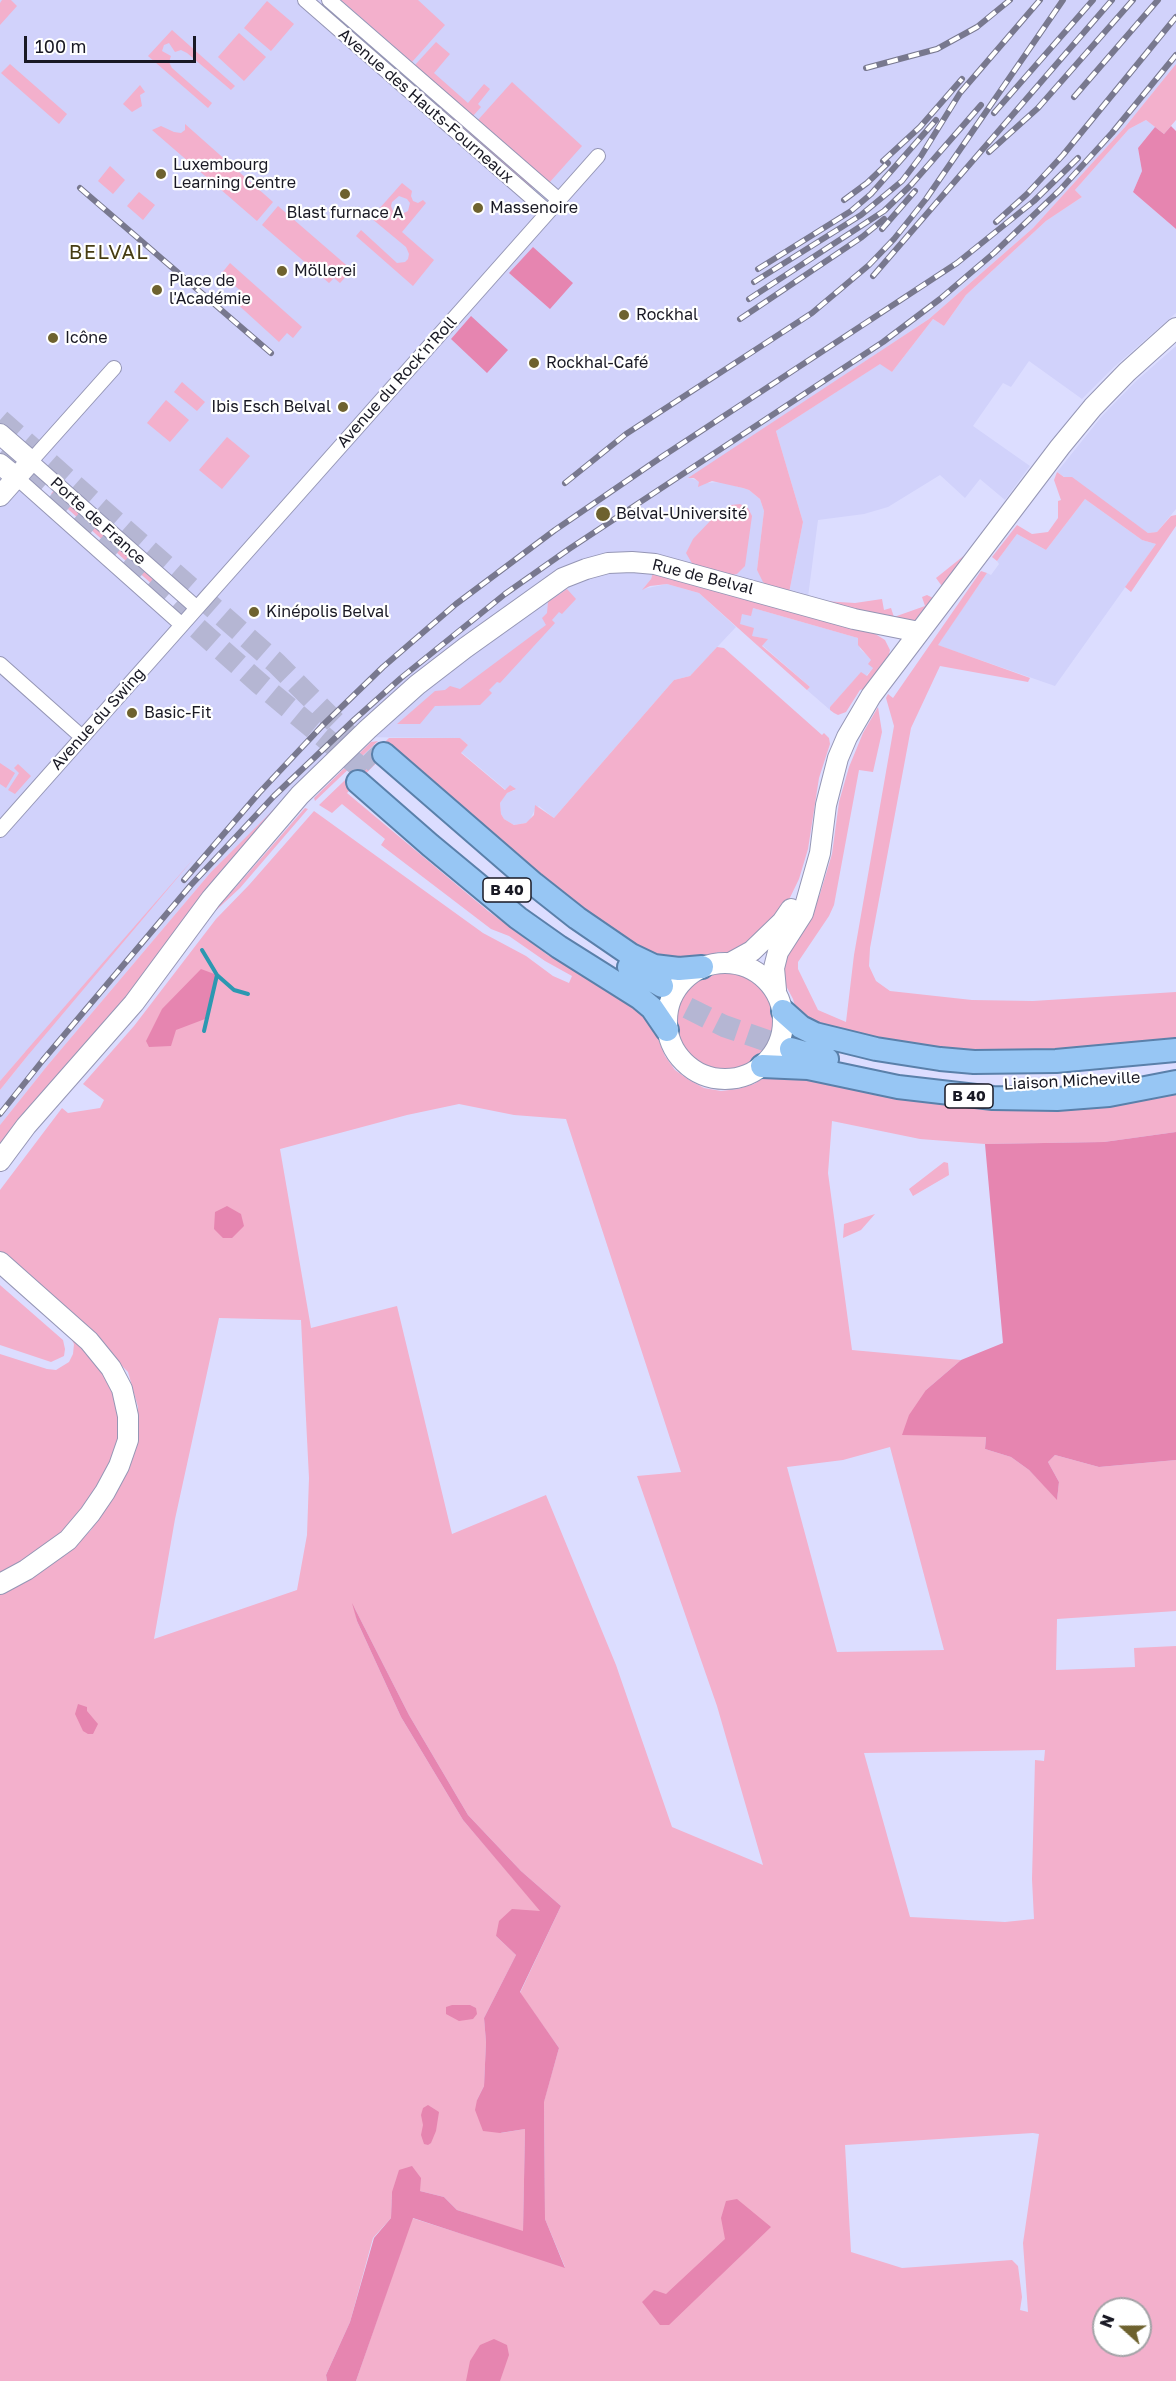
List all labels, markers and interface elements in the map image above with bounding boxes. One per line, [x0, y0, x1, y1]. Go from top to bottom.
scale bar [27, 24, 200, 62]
street label: Avenue des Hauts-Fourneaux [335, 25, 517, 187]
text: 100 m [35, 35, 86, 57]
place label: Luxembourg Learning Centre [173, 155, 296, 193]
marker: Luxembourg Learning Centre [154, 167, 168, 181]
marker: Blast furnace A [338, 187, 352, 201]
place label: Massenoire [490, 198, 578, 218]
marker: Massenoire [471, 201, 485, 215]
place label: Blast furnace A [286, 203, 404, 223]
district label: BELVAL [69, 241, 149, 265]
place label: Möllerei [294, 261, 356, 281]
marker: Möllerei [275, 264, 289, 278]
place label: Place de l'Académie [169, 271, 251, 309]
marker: Place de l'Académie [150, 283, 164, 297]
place label: Rockhal [636, 305, 698, 325]
marker: Rockhal [617, 308, 631, 322]
street label: Avenue du Rock'n'Roll [333, 313, 461, 451]
place label: Icône [65, 328, 107, 348]
marker: Icône [46, 331, 60, 345]
place label: Rockhal-Café [546, 353, 648, 373]
marker: Rockhal-Café [527, 356, 541, 370]
place label: Ibis Esch Belval [211, 397, 331, 417]
marker: Ibis Esch Belval [336, 400, 350, 414]
street label: Porte de France [46, 473, 150, 569]
place label: Belval-Université [616, 504, 747, 524]
marker: Belval-Université [594, 505, 612, 523]
street label: Rue de Belval [650, 555, 756, 599]
place label: Kinépolis Belval [266, 602, 389, 622]
marker: Kinépolis Belval [247, 605, 261, 619]
street label: Avenue du Swing [47, 664, 149, 774]
place label: Basic-Fit [144, 703, 212, 723]
marker: Basic-Fit [125, 706, 139, 720]
road number: B 40 [483, 878, 531, 902]
street label: Liaison Micheville [1003, 1068, 1141, 1094]
road number: B 40 [945, 1084, 993, 1108]
north arrow [1092, 2297, 1152, 2357]
text: N [1096, 2312, 1119, 2331]

